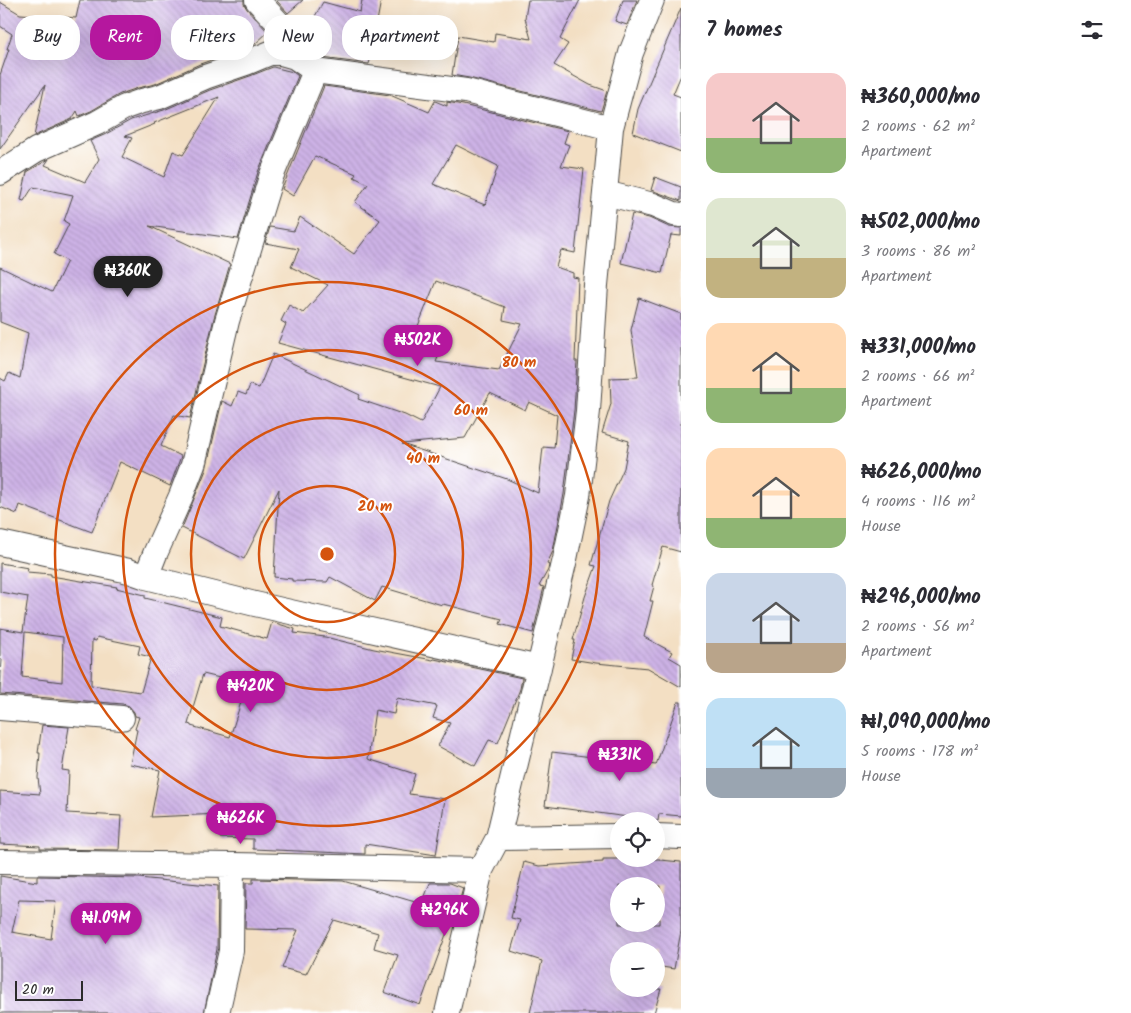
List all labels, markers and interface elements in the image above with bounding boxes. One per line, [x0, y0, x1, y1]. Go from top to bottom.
text: 7 homes [706, 14, 783, 47]
chip: Buy [15, 15, 80, 60]
chip: Rent [90, 15, 161, 60]
chip: Filters [171, 15, 254, 60]
chip: New [264, 15, 332, 60]
chip: Apartment [342, 15, 458, 60]
icon: filters [1078, 16, 1106, 44]
text: ₦360,000/mo [861, 81, 980, 114]
icon: home [746, 93, 806, 153]
text: 2 rooms · 62 m² [861, 114, 975, 139]
text: Apartment [861, 139, 932, 164]
text: ₦502,000/mo [861, 206, 980, 239]
icon: home [746, 218, 806, 278]
text: 3 rooms · 86 m² [861, 239, 975, 264]
pin: ₦360K [93, 256, 163, 298]
text: ₦360K [105, 259, 151, 284]
text: Apartment [861, 264, 932, 289]
pin: ₦502K [383, 324, 453, 367]
text: ₦502K [395, 328, 441, 353]
text: ₦331,000/mo [861, 331, 976, 364]
icon: home [746, 343, 806, 403]
text: 80 m [502, 351, 536, 375]
text: 2 rooms · 66 m² [861, 364, 975, 389]
text: Apartment [861, 389, 932, 414]
text: 60 m [454, 399, 488, 423]
text: 40 m [406, 447, 440, 471]
text: ₦626,000/mo [861, 456, 982, 489]
icon: home [746, 468, 806, 528]
text: 4 rooms · 116 m² [861, 489, 975, 514]
text: 20 m [358, 495, 392, 519]
text: House [861, 514, 901, 539]
centre of rings [318, 545, 336, 563]
text: ₦296,000/mo [861, 581, 981, 614]
icon: home [746, 593, 806, 653]
text: 2 rooms · 56 m² [861, 614, 974, 639]
text: Apartment [861, 639, 932, 664]
pin: ₦420K [216, 670, 286, 713]
text: ₦420K [227, 674, 275, 699]
text: ₦1,090,000/mo [861, 706, 991, 739]
icon: home [746, 718, 806, 778]
text: 5 rooms · 178 m² [861, 739, 978, 764]
pin: ₦331K [585, 740, 655, 782]
text: ₦331K [598, 743, 642, 768]
text: House [861, 764, 901, 789]
pin: ₦626K [206, 802, 276, 845]
text: ₦626K [217, 806, 265, 831]
map controls [610, 812, 665, 997]
button: locate [610, 812, 665, 867]
button: + [610, 877, 665, 932]
pin: ₦296K [410, 894, 480, 937]
text: ₦296K [421, 898, 469, 923]
pin: ₦1.09M [65, 902, 147, 945]
text: ₦1.09M [82, 906, 130, 931]
button: − [610, 942, 665, 997]
scale bar [15, 978, 82, 1001]
text: 20 m [22, 979, 54, 1001]

